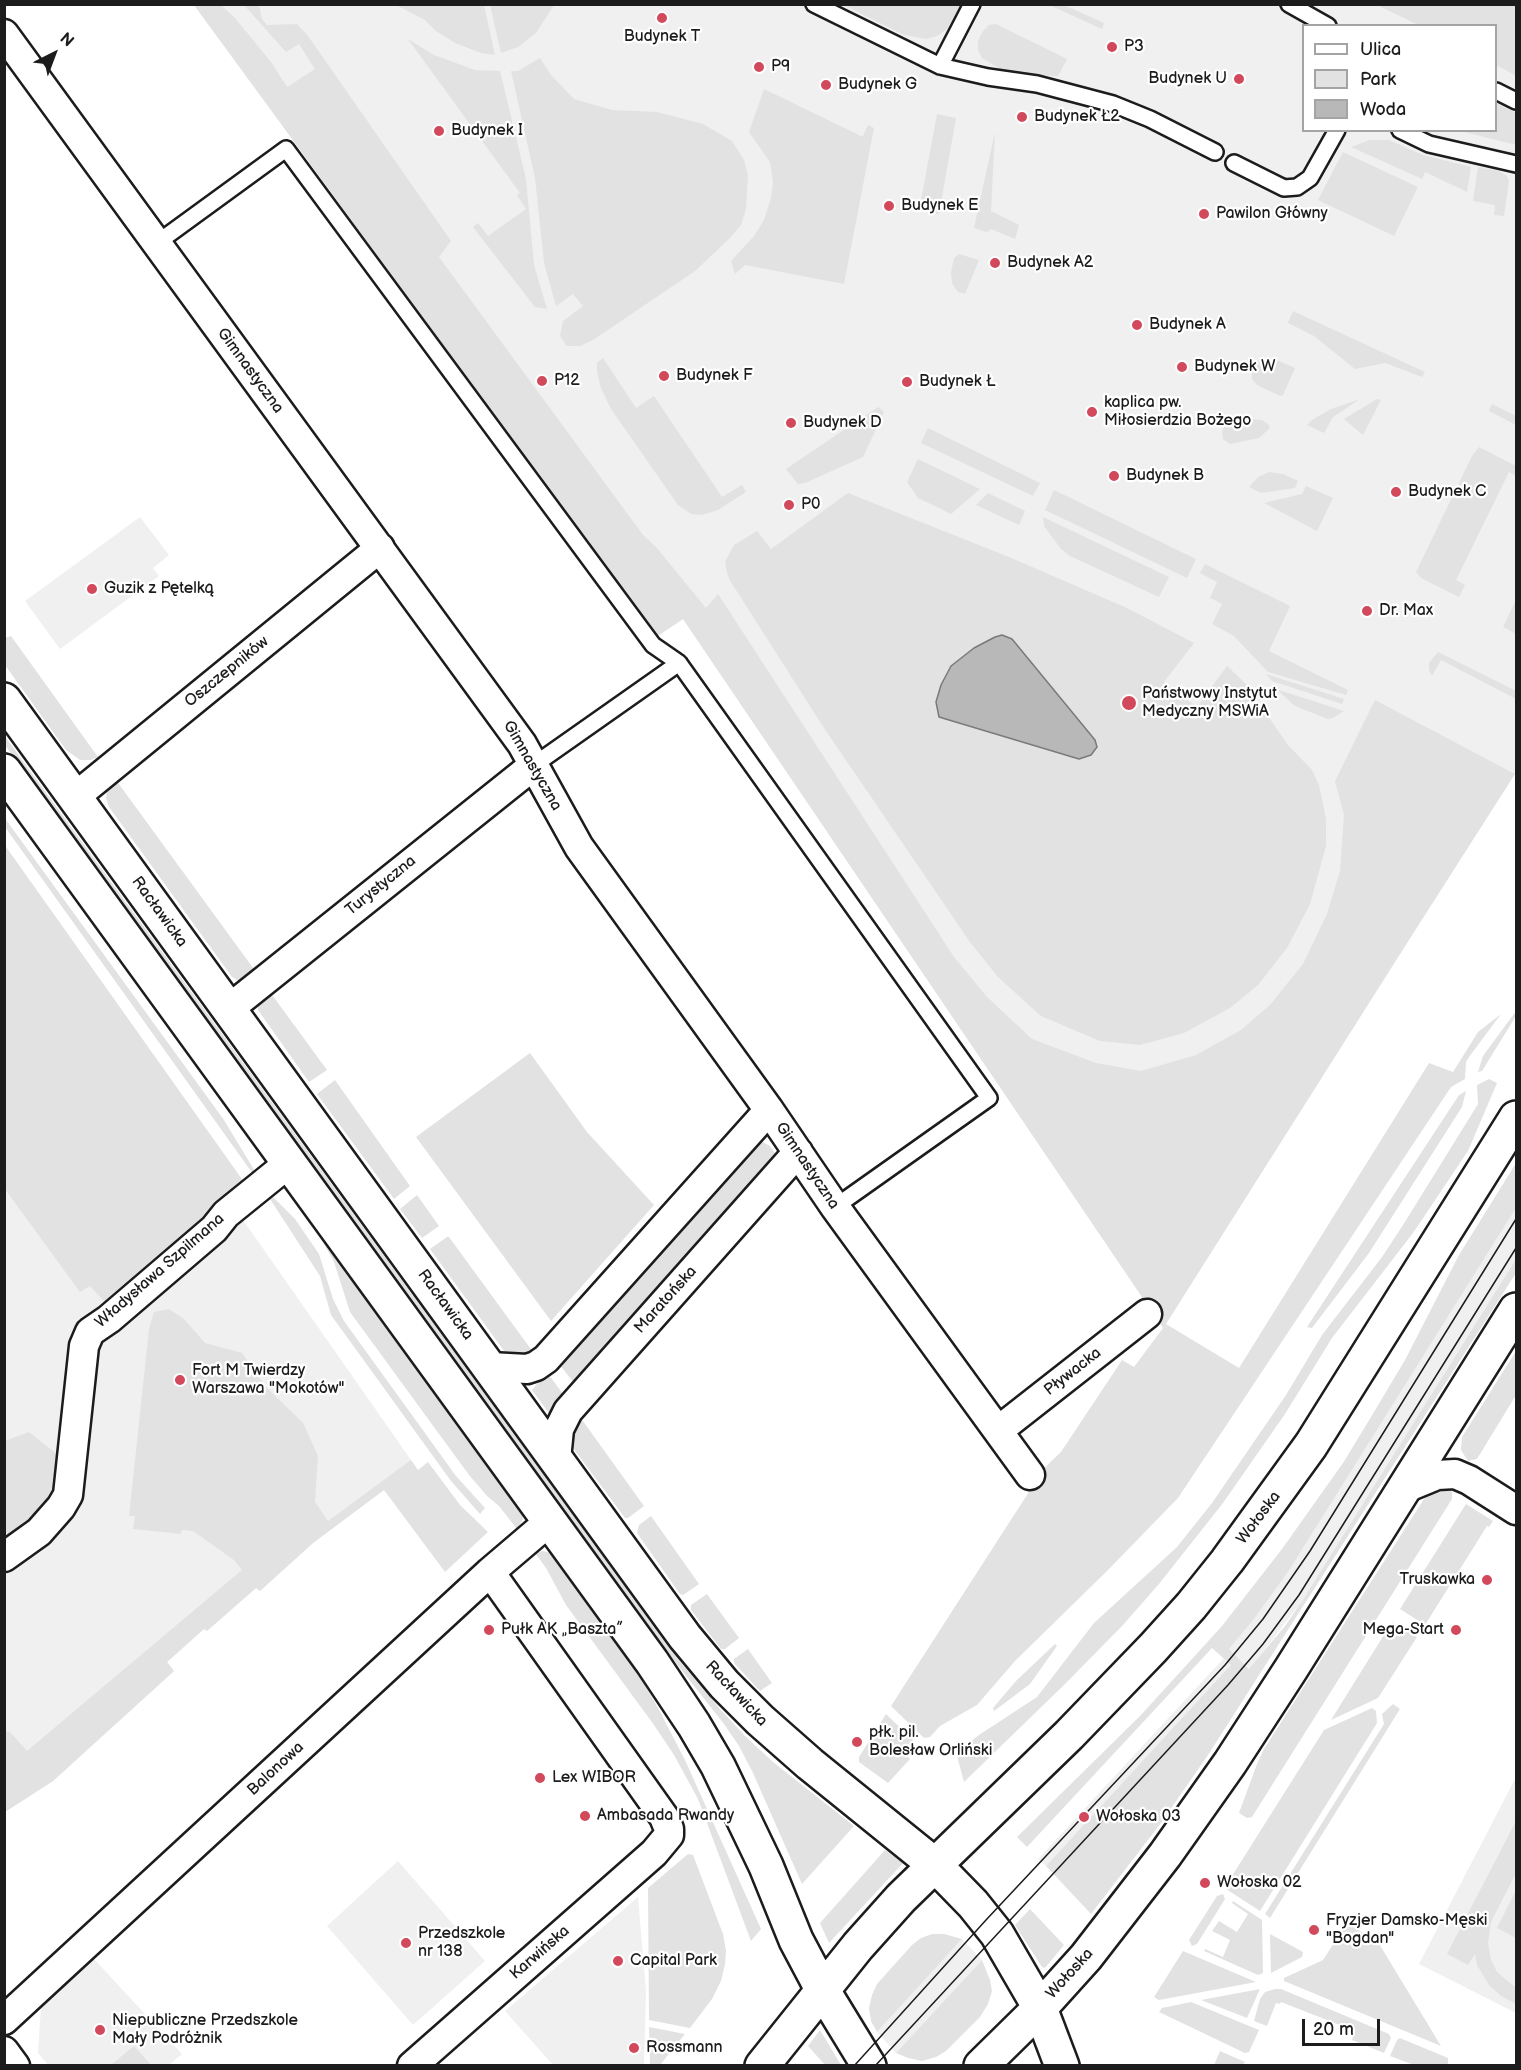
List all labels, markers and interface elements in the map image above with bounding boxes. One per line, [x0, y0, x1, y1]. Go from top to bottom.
marker: Budynek T [655, 11, 669, 25]
north arrow [24, 24, 84, 84]
legend [1302, 24, 1497, 132]
place label: Budynek T [624, 27, 700, 47]
text: N [56, 29, 77, 51]
place label: P3 [1124, 37, 1144, 57]
text: Ulica [1360, 39, 1401, 60]
marker: P3 [1105, 40, 1119, 54]
place label: P9 [771, 57, 790, 77]
marker: P9 [752, 60, 766, 74]
place label: Budynek U [1148, 69, 1227, 89]
text: Park [1360, 69, 1396, 90]
marker: Budynek U [1232, 72, 1246, 86]
place label: Budynek G [838, 75, 917, 95]
marker: Budynek G [819, 78, 833, 92]
text: Woda [1360, 99, 1406, 120]
place label: Budynek Ł2 [1034, 107, 1120, 127]
marker: Budynek Ł2 [1015, 110, 1029, 124]
place label: Budynek I [451, 121, 523, 141]
marker: Budynek I [432, 124, 446, 138]
place label: Budynek E [901, 196, 978, 216]
marker: Budynek E [882, 199, 896, 213]
place label: Pawilon Główny [1216, 204, 1328, 224]
marker: Pawilon Główny [1197, 207, 1211, 221]
place label: Budynek A2 [1007, 253, 1093, 273]
marker: Budynek A2 [988, 256, 1002, 270]
place label: Budynek A [1149, 315, 1226, 335]
marker: Budynek A [1130, 318, 1144, 332]
street label: Gimnastyczna [213, 325, 287, 417]
place label: Budynek W [1194, 357, 1276, 377]
marker: Budynek W [1175, 360, 1189, 374]
place label: Budynek F [676, 366, 752, 386]
marker: Budynek F [657, 369, 671, 383]
place label: P12 [554, 371, 580, 391]
place label: Budynek Ł [919, 372, 995, 392]
marker: P12 [535, 374, 549, 388]
marker: Budynek Ł [900, 375, 914, 389]
place label: kaplica pw. Miłosierdzia Bożego [1104, 393, 1251, 431]
marker: kaplica pw. Miłosierdzia Bożego [1085, 405, 1099, 419]
place label: Budynek D [803, 413, 882, 433]
marker: Budynek D [784, 416, 798, 430]
place label: Budynek B [1126, 466, 1204, 486]
marker: Budynek B [1107, 469, 1121, 483]
place label: Budynek C [1408, 482, 1486, 502]
marker: Budynek C [1389, 485, 1403, 499]
place label: P0 [801, 495, 820, 515]
marker: P0 [782, 498, 796, 512]
place label: Guzik z Pętelką [104, 579, 213, 599]
marker: Guzik z Pętelką [85, 582, 99, 596]
place label: Dr. Max [1379, 601, 1433, 621]
marker: Dr. Max [1360, 604, 1374, 618]
street label: Oszczepników [181, 632, 273, 712]
place label: Państwowy Instytut Medyczny MSWiA [1142, 684, 1277, 722]
marker: Państwowy Instytut Medyczny MSWiA [1120, 694, 1138, 712]
street label: Gimnastyczna [498, 717, 566, 815]
street label: Turystyczna [342, 852, 420, 920]
street label: Racławicka [127, 873, 191, 951]
street label: Gimnastyczna [771, 1119, 843, 1213]
street label: Władysława Szpilmana [91, 1210, 229, 1332]
street label: Maratońska [631, 1262, 701, 1338]
street label: Racławicka [413, 1266, 477, 1344]
street label: Pływacka [1041, 1344, 1105, 1400]
place label: Fort M Twierdzy Warszawa "Mokotów" [192, 1361, 344, 1399]
marker: Fort M Twierdzy Warszawa "Mokotów" [173, 1373, 187, 1387]
street label: Wołoska [1233, 1488, 1285, 1548]
place label: Truskawka [1400, 1570, 1475, 1590]
marker: Truskawka [1480, 1573, 1494, 1587]
place label: Pułk AK „Baszta” [501, 1620, 623, 1640]
place label: Mega-Start [1362, 1620, 1444, 1640]
marker: Pułk AK „Baszta” [482, 1623, 496, 1637]
marker: Mega-Start [1449, 1623, 1463, 1637]
street label: Racławicka [701, 1657, 771, 1731]
place label: płk. pil. Bolesław Orliński [869, 1723, 992, 1761]
marker: płk. pil. Bolesław Orliński [850, 1735, 864, 1749]
street label: Balonowa [244, 1738, 308, 1800]
place label: Lex WIBOR [552, 1768, 636, 1788]
marker: Lex WIBOR [533, 1771, 547, 1785]
place label: Ambasada Rwandy [597, 1806, 734, 1826]
place label: Wołoska 03 [1096, 1807, 1181, 1827]
marker: Ambasada Rwandy [578, 1809, 592, 1823]
marker: Wołoska 03 [1077, 1810, 1091, 1824]
place label: Wołoska 02 [1217, 1873, 1301, 1893]
marker: Wołoska 02 [1198, 1876, 1212, 1890]
place label: Fryzjer Damsko-Męski "Bogdan" [1326, 1911, 1488, 1949]
street label: Karwińska [506, 1922, 574, 1984]
marker: Fryzjer Damsko-Męski "Bogdan" [1307, 1923, 1321, 1937]
place label: Przedszkole nr 138 [418, 1924, 505, 1962]
marker: Przedszkole nr 138 [399, 1936, 413, 1950]
street label: Wołoska [1042, 1945, 1098, 2003]
place label: Capital Park [630, 1951, 717, 1971]
marker: Capital Park [611, 1954, 625, 1968]
scale bar [1305, 2007, 1383, 2045]
place label: Niepubliczne Przedszkole Mały Podróżnik [112, 2011, 298, 2049]
text: 20 m [1313, 2019, 1354, 2040]
marker: Niepubliczne Przedszkole Mały Podróżnik [93, 2023, 107, 2037]
place label: Rossmann [646, 2038, 723, 2058]
marker: Rossmann [627, 2041, 641, 2055]

